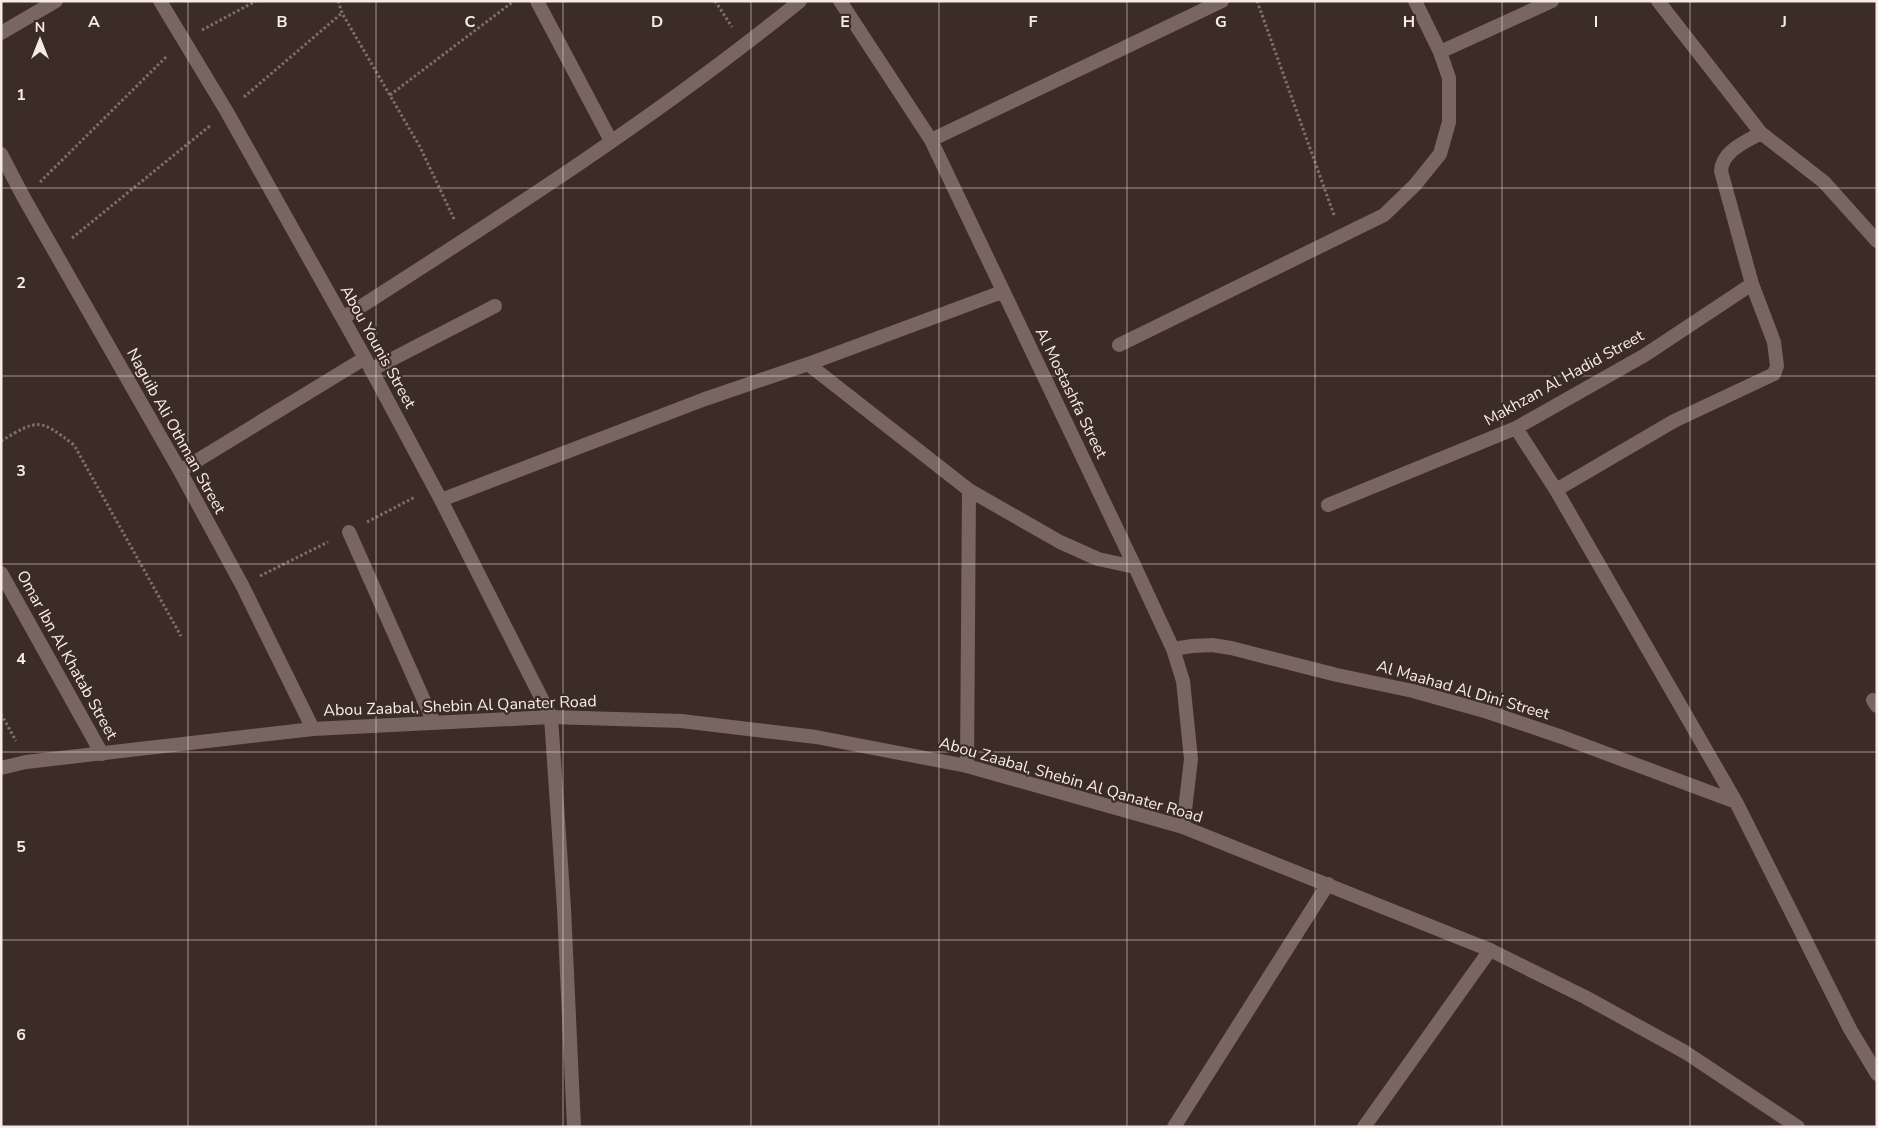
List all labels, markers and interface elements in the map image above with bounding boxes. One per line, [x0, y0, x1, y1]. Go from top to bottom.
text: A [88, 11, 100, 33]
text: B [276, 11, 288, 33]
text: C [465, 11, 476, 33]
text: D [651, 11, 663, 33]
text: E [840, 11, 850, 33]
text: F [1029, 11, 1038, 33]
text: G [1215, 11, 1227, 33]
text: H [1403, 11, 1415, 33]
text: I [1594, 11, 1598, 33]
text: J [1780, 11, 1787, 33]
north arrow [15, 15, 65, 65]
text: N [35, 18, 45, 37]
text: 1 [16, 84, 26, 106]
text: 2 [16, 272, 26, 294]
street label: Abou Younis Street [335, 282, 421, 413]
street label: Al Mostashfa Street [1030, 324, 1112, 462]
street label: Makhzan Al Hadid Street [1480, 325, 1648, 431]
street label: Naguib Ali Othman Street [121, 344, 231, 518]
text: 3 [16, 460, 26, 482]
street label: Omar Ibn Al Khatab Street [11, 567, 123, 744]
text: 4 [16, 648, 26, 670]
street label: Al Maahad Al Dini Street [1374, 655, 1552, 725]
street label: Abou Zaabal, Shebin Al Qanater Road [323, 690, 597, 722]
street label: Abou Zaabal, Shebin Al Qanater Road [937, 732, 1205, 828]
text: 5 [16, 836, 26, 858]
text: 6 [16, 1024, 26, 1046]

